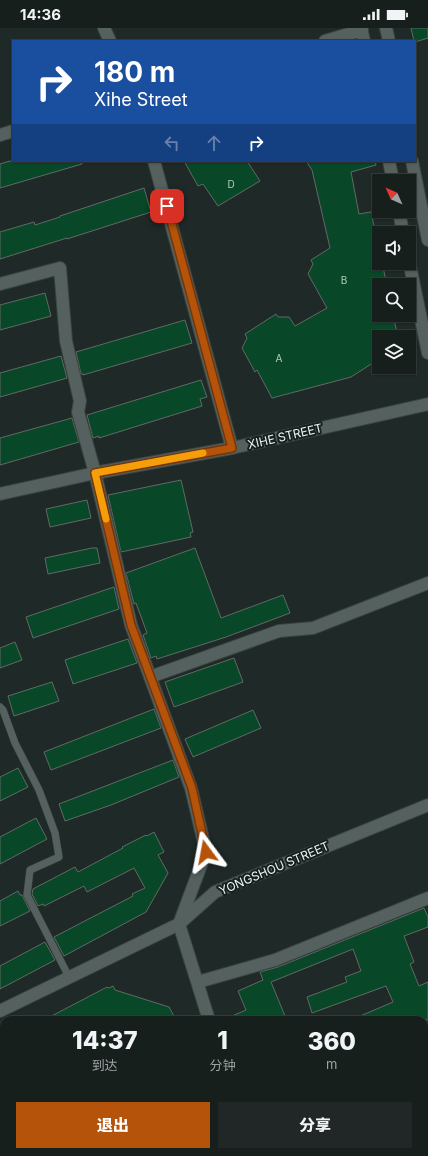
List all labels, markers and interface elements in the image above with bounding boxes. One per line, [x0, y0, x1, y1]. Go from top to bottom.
text: 14:36 [20, 5, 61, 24]
text: 180 m [94, 55, 175, 89]
icon: right [28, 56, 80, 108]
text: Xihe Street [94, 89, 188, 110]
icon: left [161, 132, 183, 154]
icon: ahead [203, 132, 225, 154]
icon: right [245, 132, 267, 154]
north arrow [372, 174, 416, 218]
map controls [372, 174, 416, 374]
house number: D [227, 178, 235, 190]
pin [150, 189, 184, 223]
icon: arrive [156, 195, 178, 217]
button: sound [372, 226, 416, 270]
house number: B [341, 274, 347, 286]
button: search [372, 278, 416, 322]
button: layers [372, 330, 416, 374]
house number: A [276, 352, 283, 364]
street label: XIHE STREET [246, 420, 324, 452]
position arrow [185, 831, 227, 873]
street label: YONGSHOU STREET [217, 838, 332, 898]
text: 14:37 [72, 1026, 138, 1055]
text: 1 [217, 1026, 228, 1055]
text: 360 [308, 1027, 356, 1056]
text: m [326, 1056, 337, 1072]
text: 到达 [92, 1057, 118, 1073]
text: 分钟 [210, 1057, 236, 1073]
button: 退出 [16, 1102, 210, 1148]
button: 分享 [218, 1102, 412, 1148]

